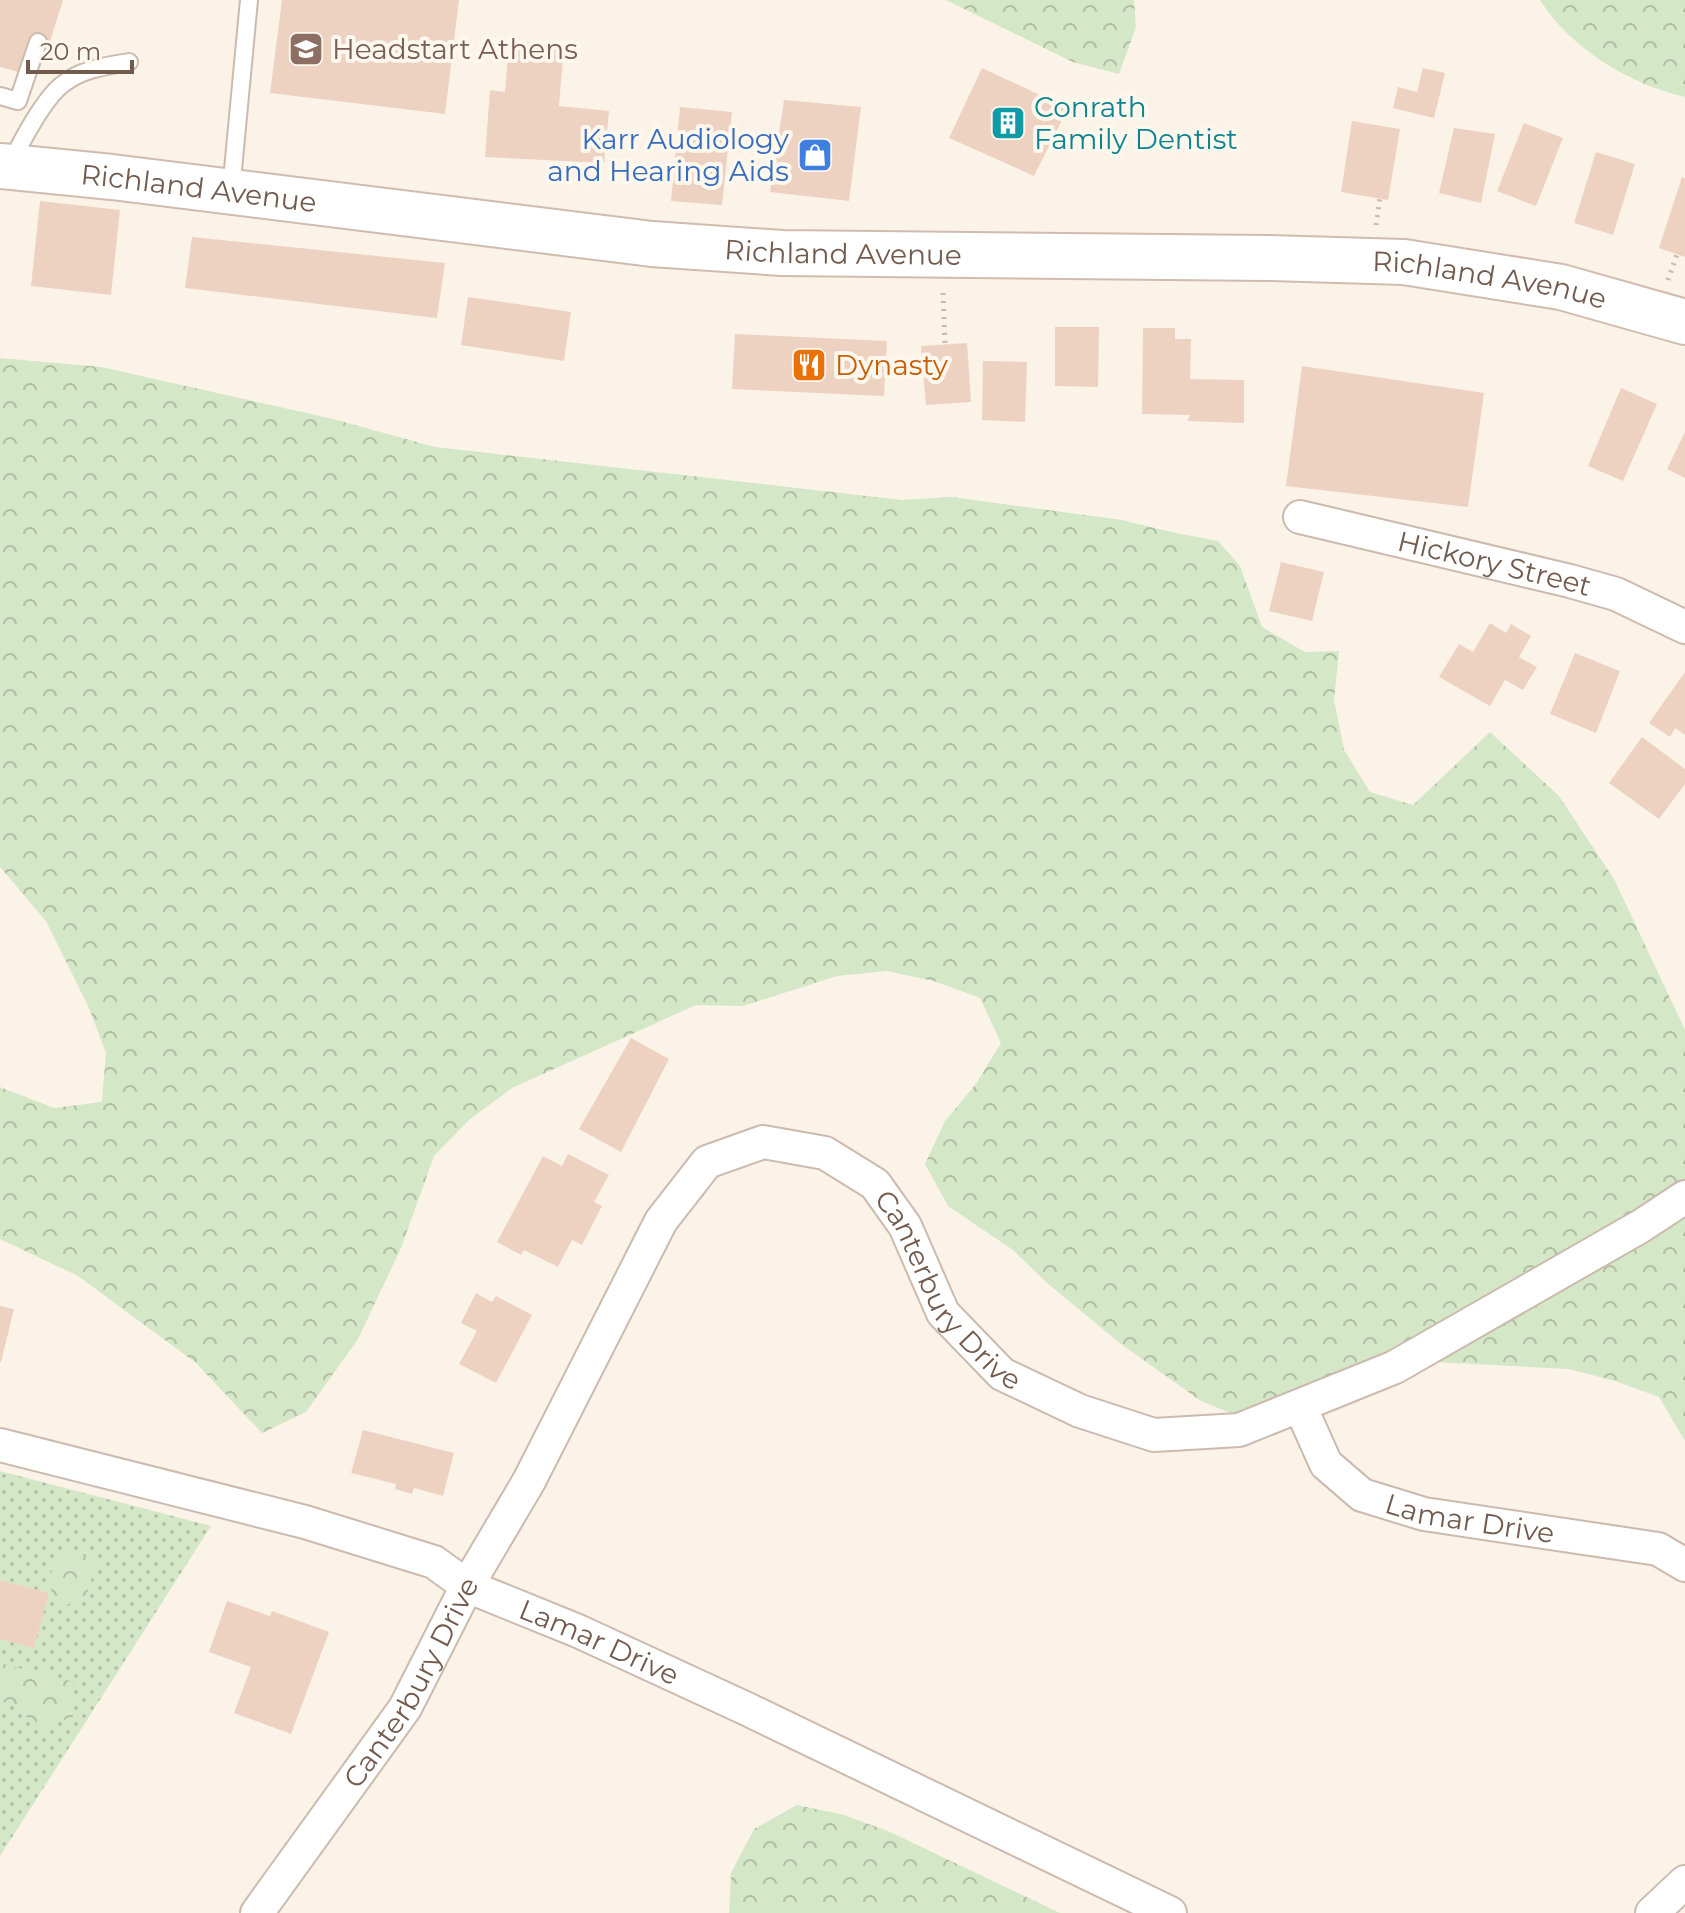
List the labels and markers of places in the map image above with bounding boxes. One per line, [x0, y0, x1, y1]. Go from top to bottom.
school or university icon: Headstart Athens [287, 30, 325, 68]
place label: Headstart Athens [332, 32, 578, 66]
place label: Conrath Family Dentist [1034, 90, 1238, 156]
building icon: Conrath Family Dentist [989, 104, 1027, 142]
place label: Karr Audiology and Hearing Aids [547, 122, 790, 188]
shop icon: Karr Audiology and Hearing Aids [796, 136, 834, 174]
restaurant icon: Dynasty [790, 346, 828, 384]
place label: Dynasty [835, 348, 949, 382]

